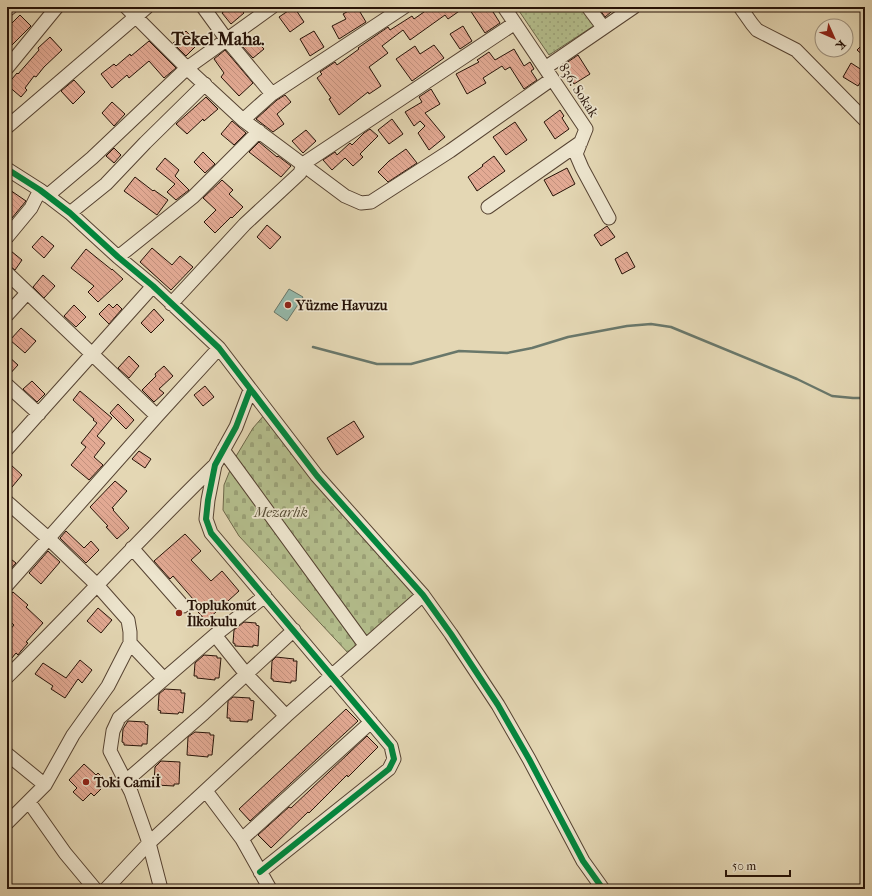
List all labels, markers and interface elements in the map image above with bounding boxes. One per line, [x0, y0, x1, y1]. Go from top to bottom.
north arrow [814, 18, 854, 58]
district label: Tekel Maha. [170, 29, 265, 50]
text: K [833, 37, 848, 53]
street label: 836. Sokak [555, 60, 603, 121]
place label: Yüzme Havuzu [295, 297, 388, 314]
marker: Yüzme Havuzu [283, 300, 293, 310]
park label: Mezarlık [253, 504, 308, 521]
place label: Toplukonut İlkokulu [186, 597, 257, 630]
marker: Toplukonut İlkokulu [174, 608, 184, 618]
place label: Toki Camiİ [93, 773, 161, 791]
marker: Toki Camiİ [81, 777, 91, 787]
scale bar [726, 852, 790, 878]
text: 50 m [732, 859, 756, 873]

